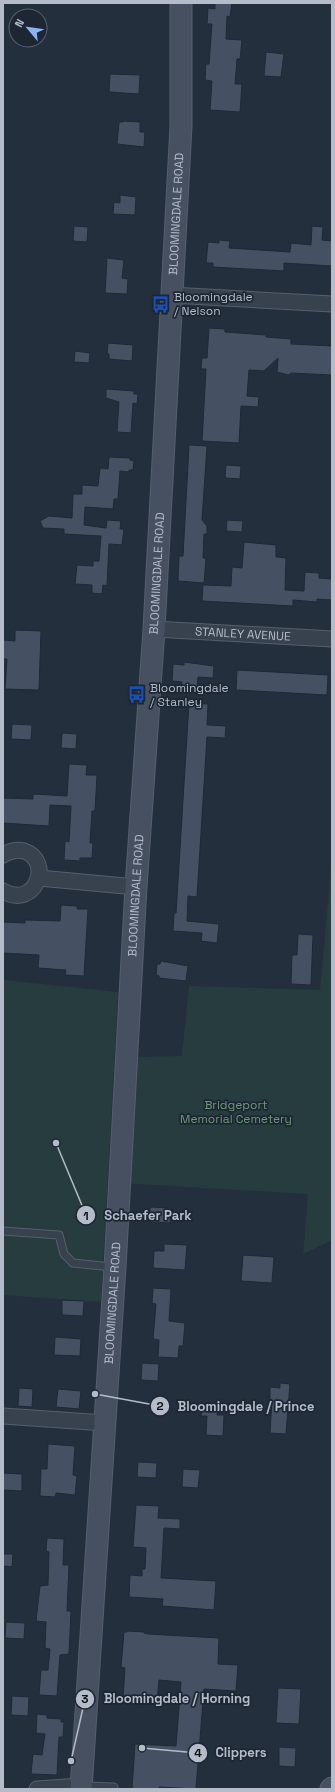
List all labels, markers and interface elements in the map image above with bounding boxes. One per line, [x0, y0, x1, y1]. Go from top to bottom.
north arrow [8, 8, 48, 48]
text: N [11, 17, 27, 30]
street label: BLOOMINGDALE ROAD [165, 152, 188, 275]
place label: Bloomingdale / Nelson [174, 289, 253, 319]
bus stop icon: Bloomingdale / Nelson [151, 294, 171, 314]
street label: BLOOMINGDALE ROAD [146, 512, 168, 635]
street label: STANLEY AVENUE [194, 623, 291, 645]
place label: Bloomingdale / Stanley [150, 680, 229, 710]
bus stop icon: Bloomingdale / Stanley [127, 685, 147, 705]
street label: BLOOMINGDALE ROAD [124, 834, 148, 957]
park label: Bridgeport Memorial Cemetery [180, 1097, 292, 1127]
callout: Schaefer Park [76, 1203, 200, 1228]
text: Schaefer Park [104, 1207, 192, 1224]
text: 1 [83, 1208, 89, 1224]
street label: BLOOMINGDALE ROAD [101, 1241, 124, 1365]
callout: Bloomingdale / Prince [150, 1393, 322, 1418]
text: 2 [156, 1398, 164, 1414]
text: Bloomingdale / Prince [178, 1398, 314, 1415]
callout: Bloomingdale / Horning [75, 1686, 258, 1711]
text: Bloomingdale / Horning [104, 1690, 250, 1707]
text: 3 [81, 1691, 89, 1707]
callout: Clippers [188, 1740, 275, 1765]
text: Clippers [215, 1744, 267, 1761]
text: 4 [194, 1745, 202, 1761]

